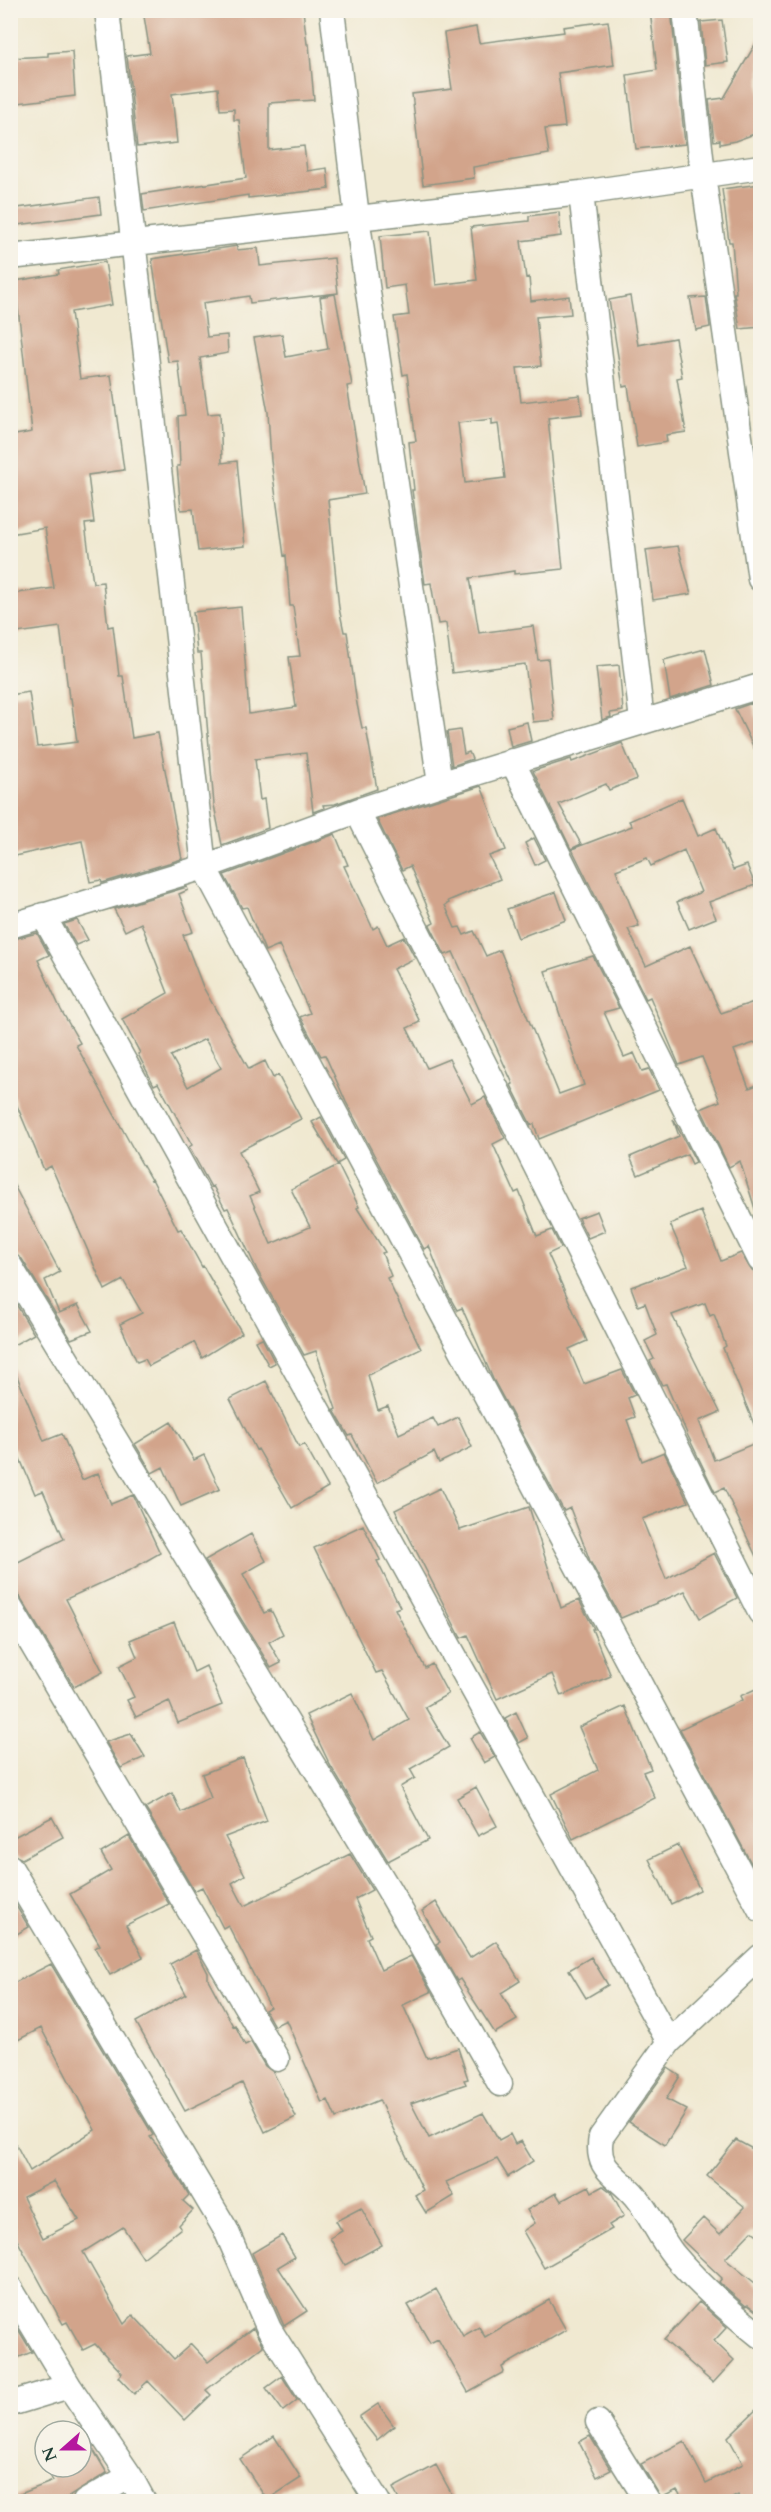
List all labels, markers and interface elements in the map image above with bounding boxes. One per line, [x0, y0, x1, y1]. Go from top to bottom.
north arrow [33, 2419, 93, 2479]
text: N [37, 2443, 63, 2464]

